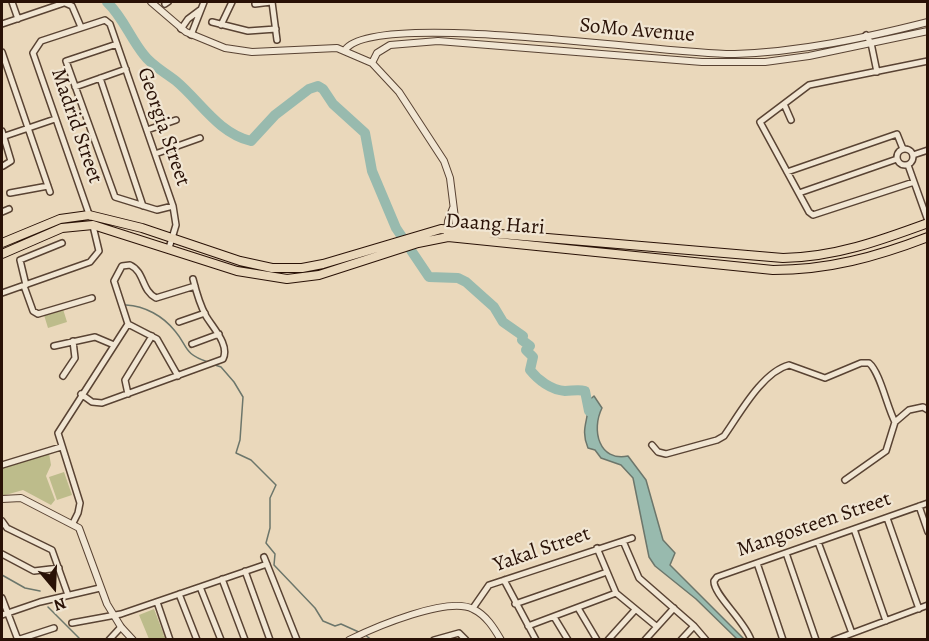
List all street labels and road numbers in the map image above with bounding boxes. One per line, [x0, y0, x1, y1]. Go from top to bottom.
street label: SoMo Avenue [578, 13, 696, 49]
street label: Madrid Street [45, 65, 107, 187]
street label: Georgia Street [131, 65, 195, 189]
street label: Daang Hari [444, 209, 546, 241]
street label: Mangosteen Street [734, 487, 894, 563]
street label: Yakal Street [490, 522, 594, 578]

